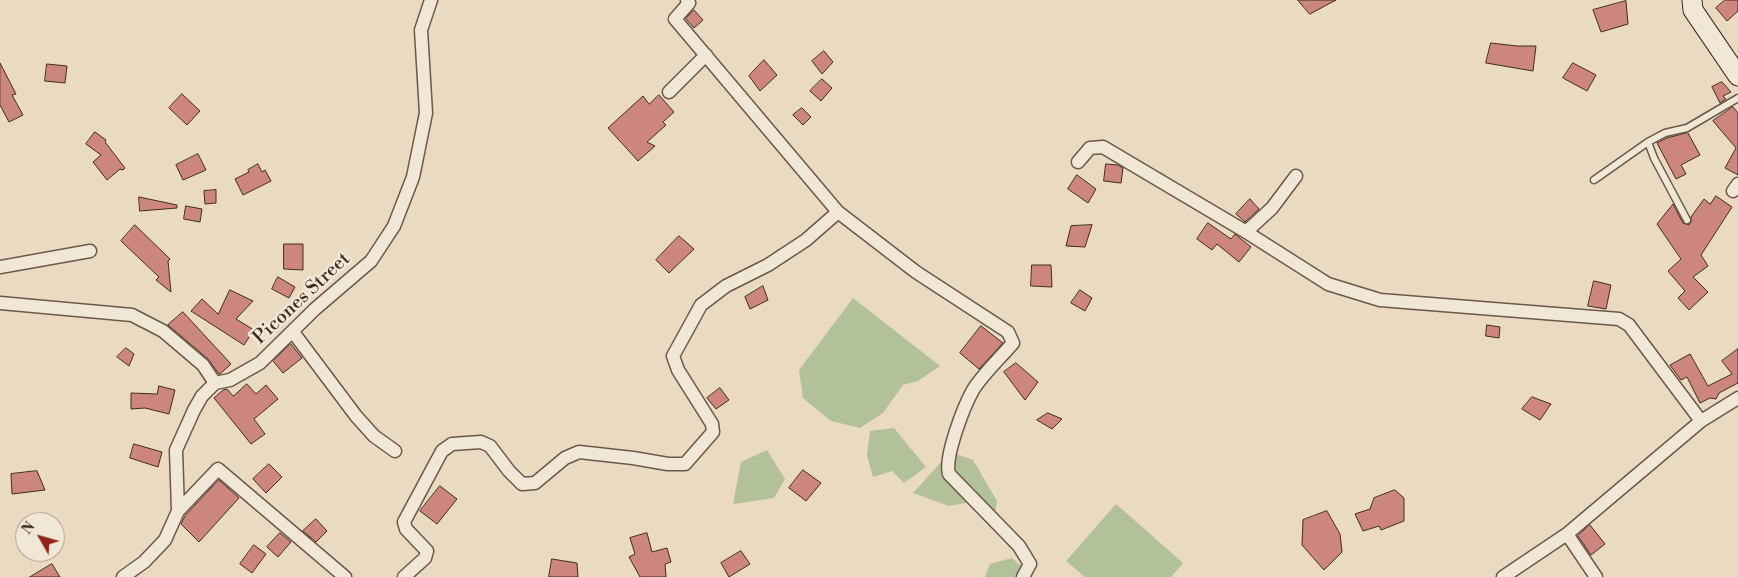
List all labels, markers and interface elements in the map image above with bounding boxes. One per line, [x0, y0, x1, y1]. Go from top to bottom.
street label: Picones Street [249, 248, 355, 350]
north arrow [15, 512, 65, 562]
text: N [18, 518, 39, 538]

